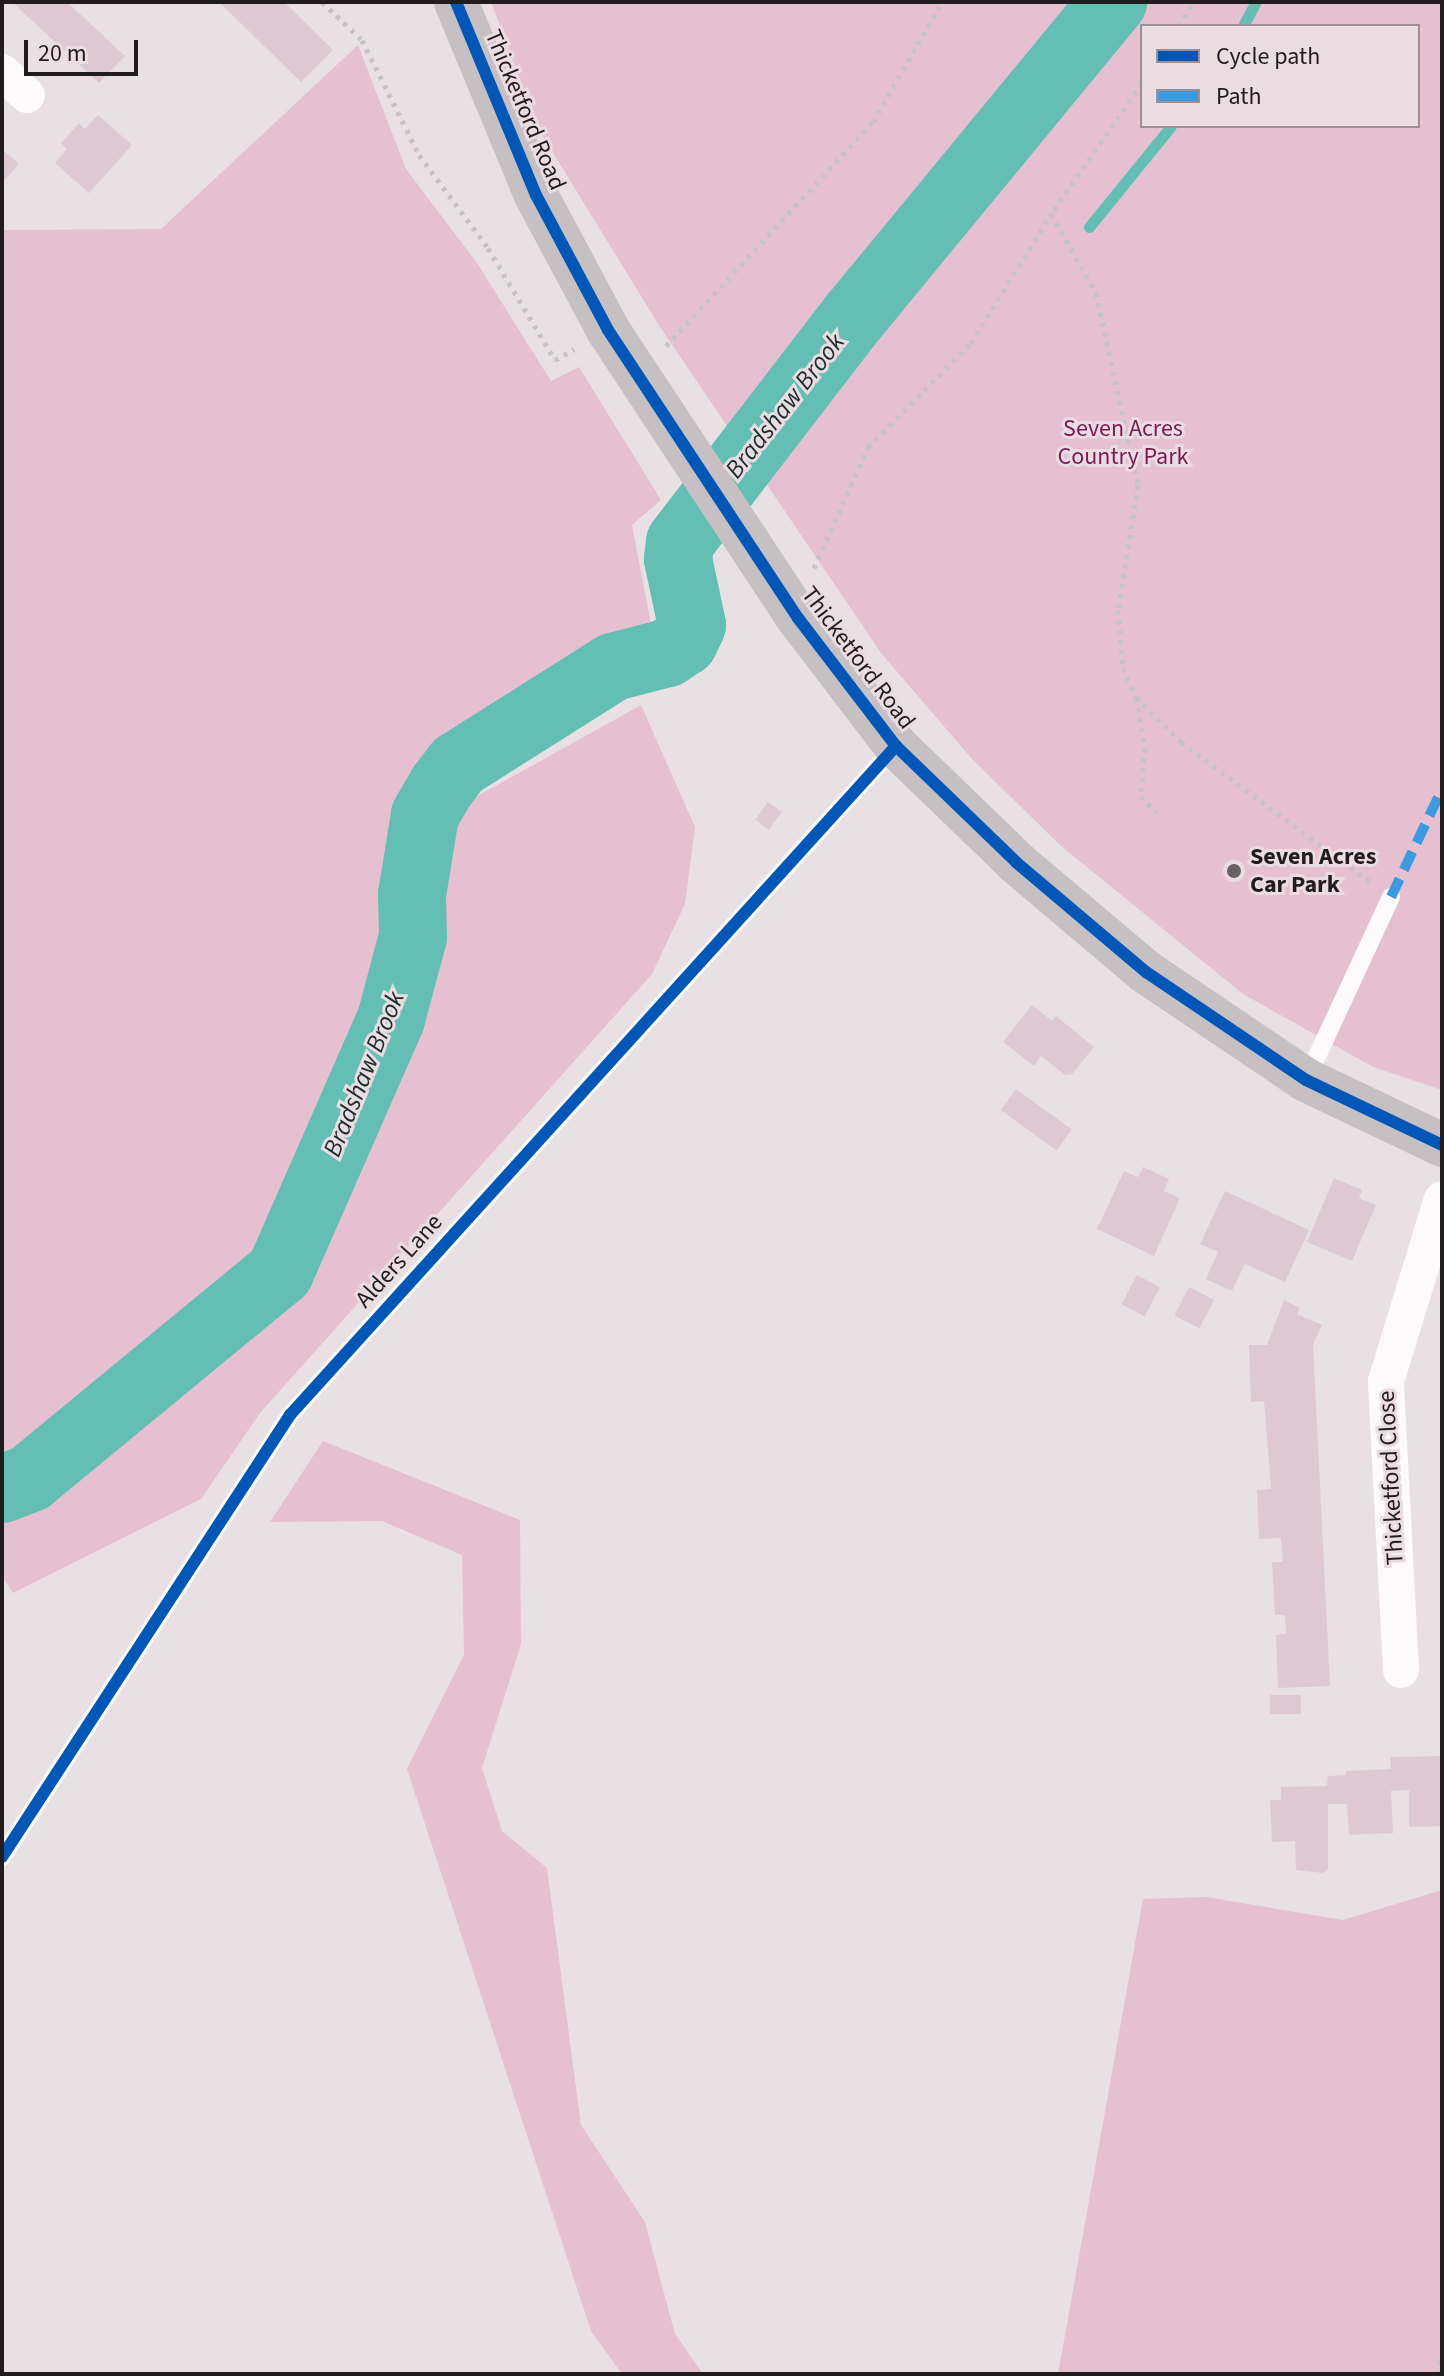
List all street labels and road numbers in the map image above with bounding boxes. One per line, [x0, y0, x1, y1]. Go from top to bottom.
street label: Thicketford Road [478, 26, 572, 194]
street label: Thicketford Road [795, 581, 921, 735]
street label: Alders Lane [349, 1208, 449, 1314]
street label: Thicketford Close [1372, 1390, 1410, 1566]

